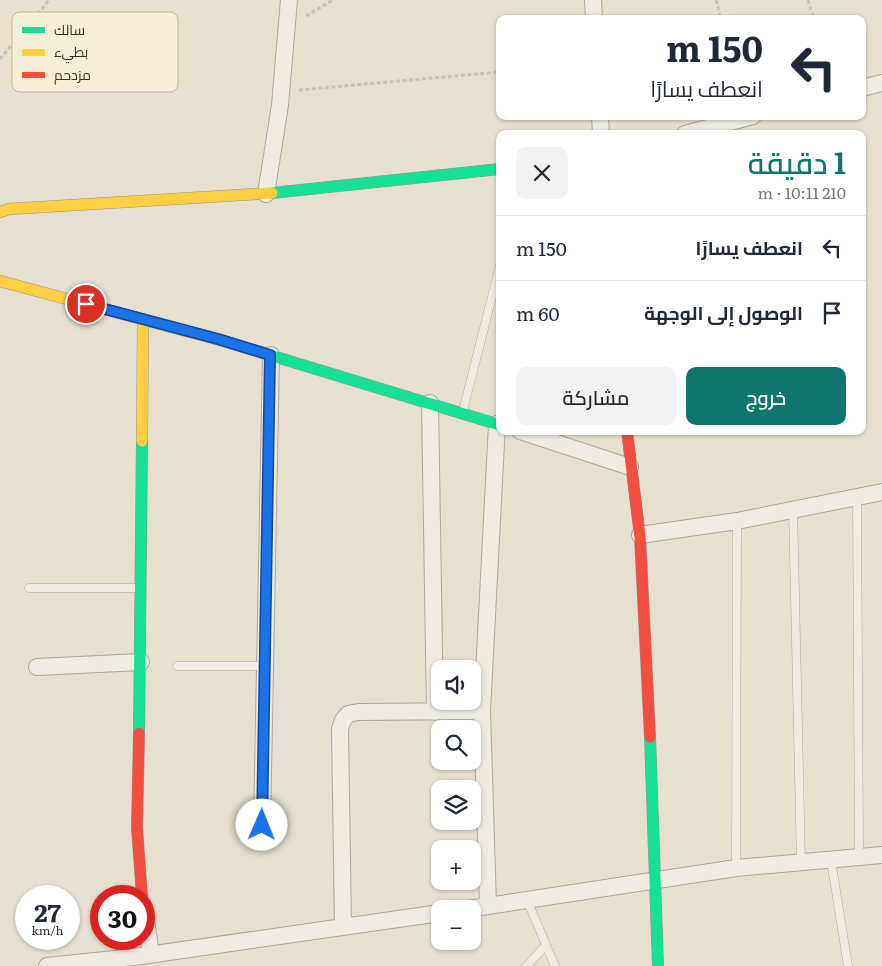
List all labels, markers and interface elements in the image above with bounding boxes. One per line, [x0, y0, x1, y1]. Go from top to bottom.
legend [12, 12, 178, 92]
text: سالك [54, 19, 85, 39]
text: 150 m [666, 21, 763, 73]
icon: left [781, 35, 846, 100]
text: بطيء [54, 41, 88, 64]
text: مزدحم [54, 64, 91, 85]
text: انعطف يسارًا [650, 71, 763, 104]
text: 1 دقيقة [748, 139, 846, 183]
button: close [516, 147, 568, 199]
text: 210 m · 10:11 [758, 180, 846, 204]
text: انعطف يسارًا [696, 233, 803, 261]
text: 150 m [516, 234, 567, 262]
icon: left [818, 234, 846, 262]
pin [65, 283, 107, 325]
icon: arrive [72, 290, 100, 318]
text: الوصول إلى الوجهة [644, 298, 803, 326]
text: 60 m [516, 299, 559, 327]
icon: arrive [818, 299, 846, 327]
button: مشاركة [516, 367, 676, 425]
button: خروج [686, 367, 846, 425]
map controls [431, 660, 481, 950]
button: sound [431, 660, 481, 710]
button: search [431, 720, 481, 770]
button: layers [431, 780, 481, 830]
position arrow [235, 798, 287, 850]
button: + [431, 840, 481, 890]
speed limit sign: 30 [90, 885, 155, 950]
text: 27 [34, 893, 61, 930]
button: − [431, 900, 481, 950]
text: km/h [32, 921, 63, 939]

